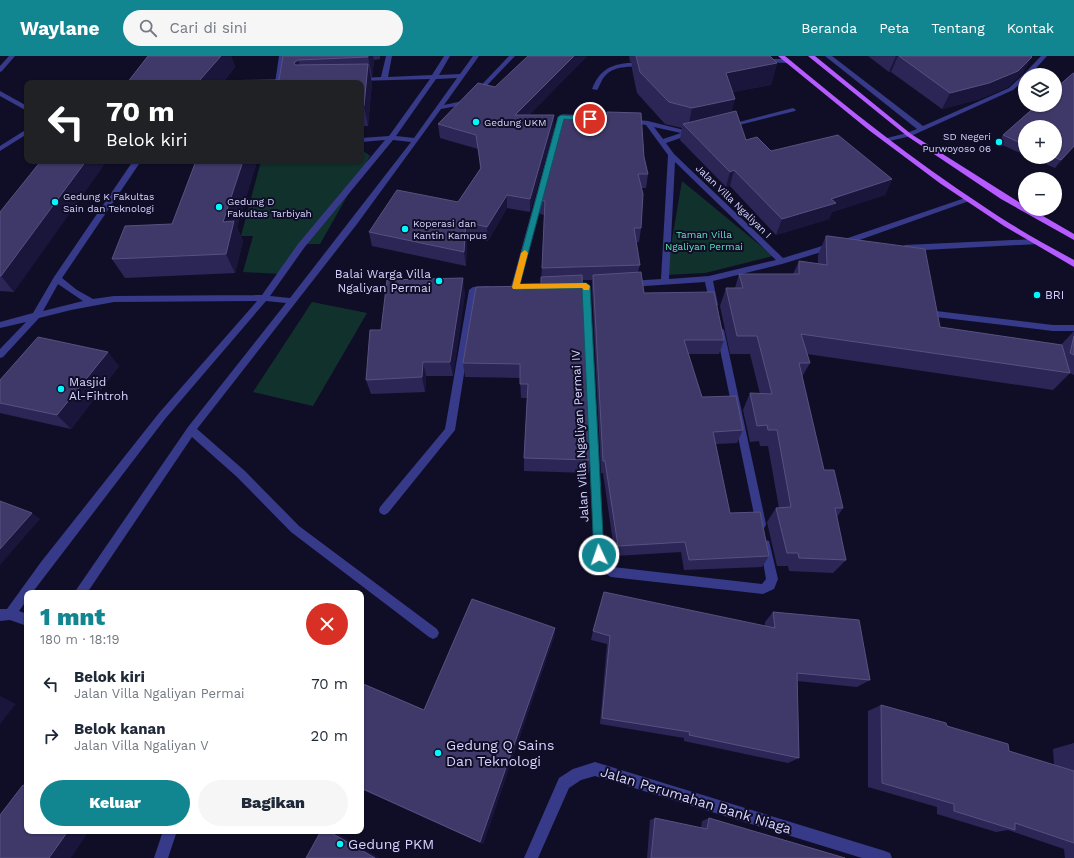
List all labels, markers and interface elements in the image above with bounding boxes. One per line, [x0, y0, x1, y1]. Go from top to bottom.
search box [123, 10, 403, 46]
text: Waylane [20, 17, 99, 40]
icon: search [137, 17, 159, 39]
text: Cari di sini [169, 19, 247, 37]
text: Beranda [801, 20, 857, 36]
text: Peta [879, 20, 909, 36]
text: Tentang [931, 20, 985, 36]
text: Kontak [1007, 20, 1054, 36]
map controls [1018, 68, 1062, 216]
button: layers [1018, 68, 1062, 112]
text: 70 m [106, 95, 175, 128]
icon: left [40, 96, 92, 148]
pin [573, 102, 607, 136]
icon: arrive [579, 108, 601, 130]
marker: Gedung UKM [471, 117, 481, 127]
place label: Gedung UKM [484, 117, 547, 128]
button: + [1018, 120, 1062, 164]
text: Belok kiri [106, 129, 188, 150]
place label: SD Negeri Purwoyoso 06 [922, 131, 991, 154]
marker: SD Negeri Purwoyoso 06 [994, 137, 1004, 147]
street label: Jalan Villa Ngaliyan I [694, 163, 774, 240]
button: − [1018, 172, 1062, 216]
place label: Gedung K Fakultas Sain dan Teknologi [63, 191, 154, 214]
place label: Gedung D Fakultas Tarbiyah [227, 196, 312, 219]
marker: Gedung K Fakultas Sain dan Teknologi [50, 197, 60, 207]
marker: Gedung D Fakultas Tarbiyah [214, 202, 224, 212]
place label: Koperasi dan Kantin Kampus [413, 218, 487, 241]
marker: Koperasi dan Kantin Kampus [400, 224, 410, 234]
park label: Taman Villa Ngaliyan Permai [665, 229, 743, 252]
place label: Balai Warga Villa Ngaliyan Permai [335, 267, 431, 295]
marker: Balai Warga Villa Ngaliyan Permai [434, 276, 444, 286]
place label: BRI [1045, 288, 1064, 302]
marker: BRI [1032, 290, 1042, 300]
street label: Jalan Villa Ngaliyan Permai IV [568, 349, 592, 523]
place label: Masjid Al-Fihtroh [69, 375, 128, 403]
marker: Masjid Al-Fihtroh [56, 384, 66, 394]
position arrow [578, 534, 620, 576]
text: 1 mnt [40, 603, 105, 631]
button: close [306, 603, 348, 645]
text: 180 m · 18:19 [40, 632, 120, 647]
text: Belok kiri [74, 668, 145, 686]
icon: left [40, 673, 62, 695]
text: 70 m [311, 675, 348, 693]
text: Jalan Villa Ngaliyan Permai [74, 686, 245, 701]
text: Belok kanan [74, 720, 165, 738]
icon: right [40, 725, 62, 747]
text: 20 m [311, 727, 348, 745]
place label: Gedung Q Sains Dan Teknologi [446, 737, 554, 769]
text: Jalan Villa Ngaliyan V [74, 738, 209, 753]
marker: Gedung Q Sains Dan Teknologi [433, 748, 443, 758]
street label: Jalan Perumahan Bank Niaga [599, 763, 793, 837]
button: Keluar [40, 780, 190, 826]
button: Bagikan [198, 780, 348, 826]
place label: Gedung PKM [348, 836, 434, 852]
marker: Gedung PKM [335, 839, 345, 849]

